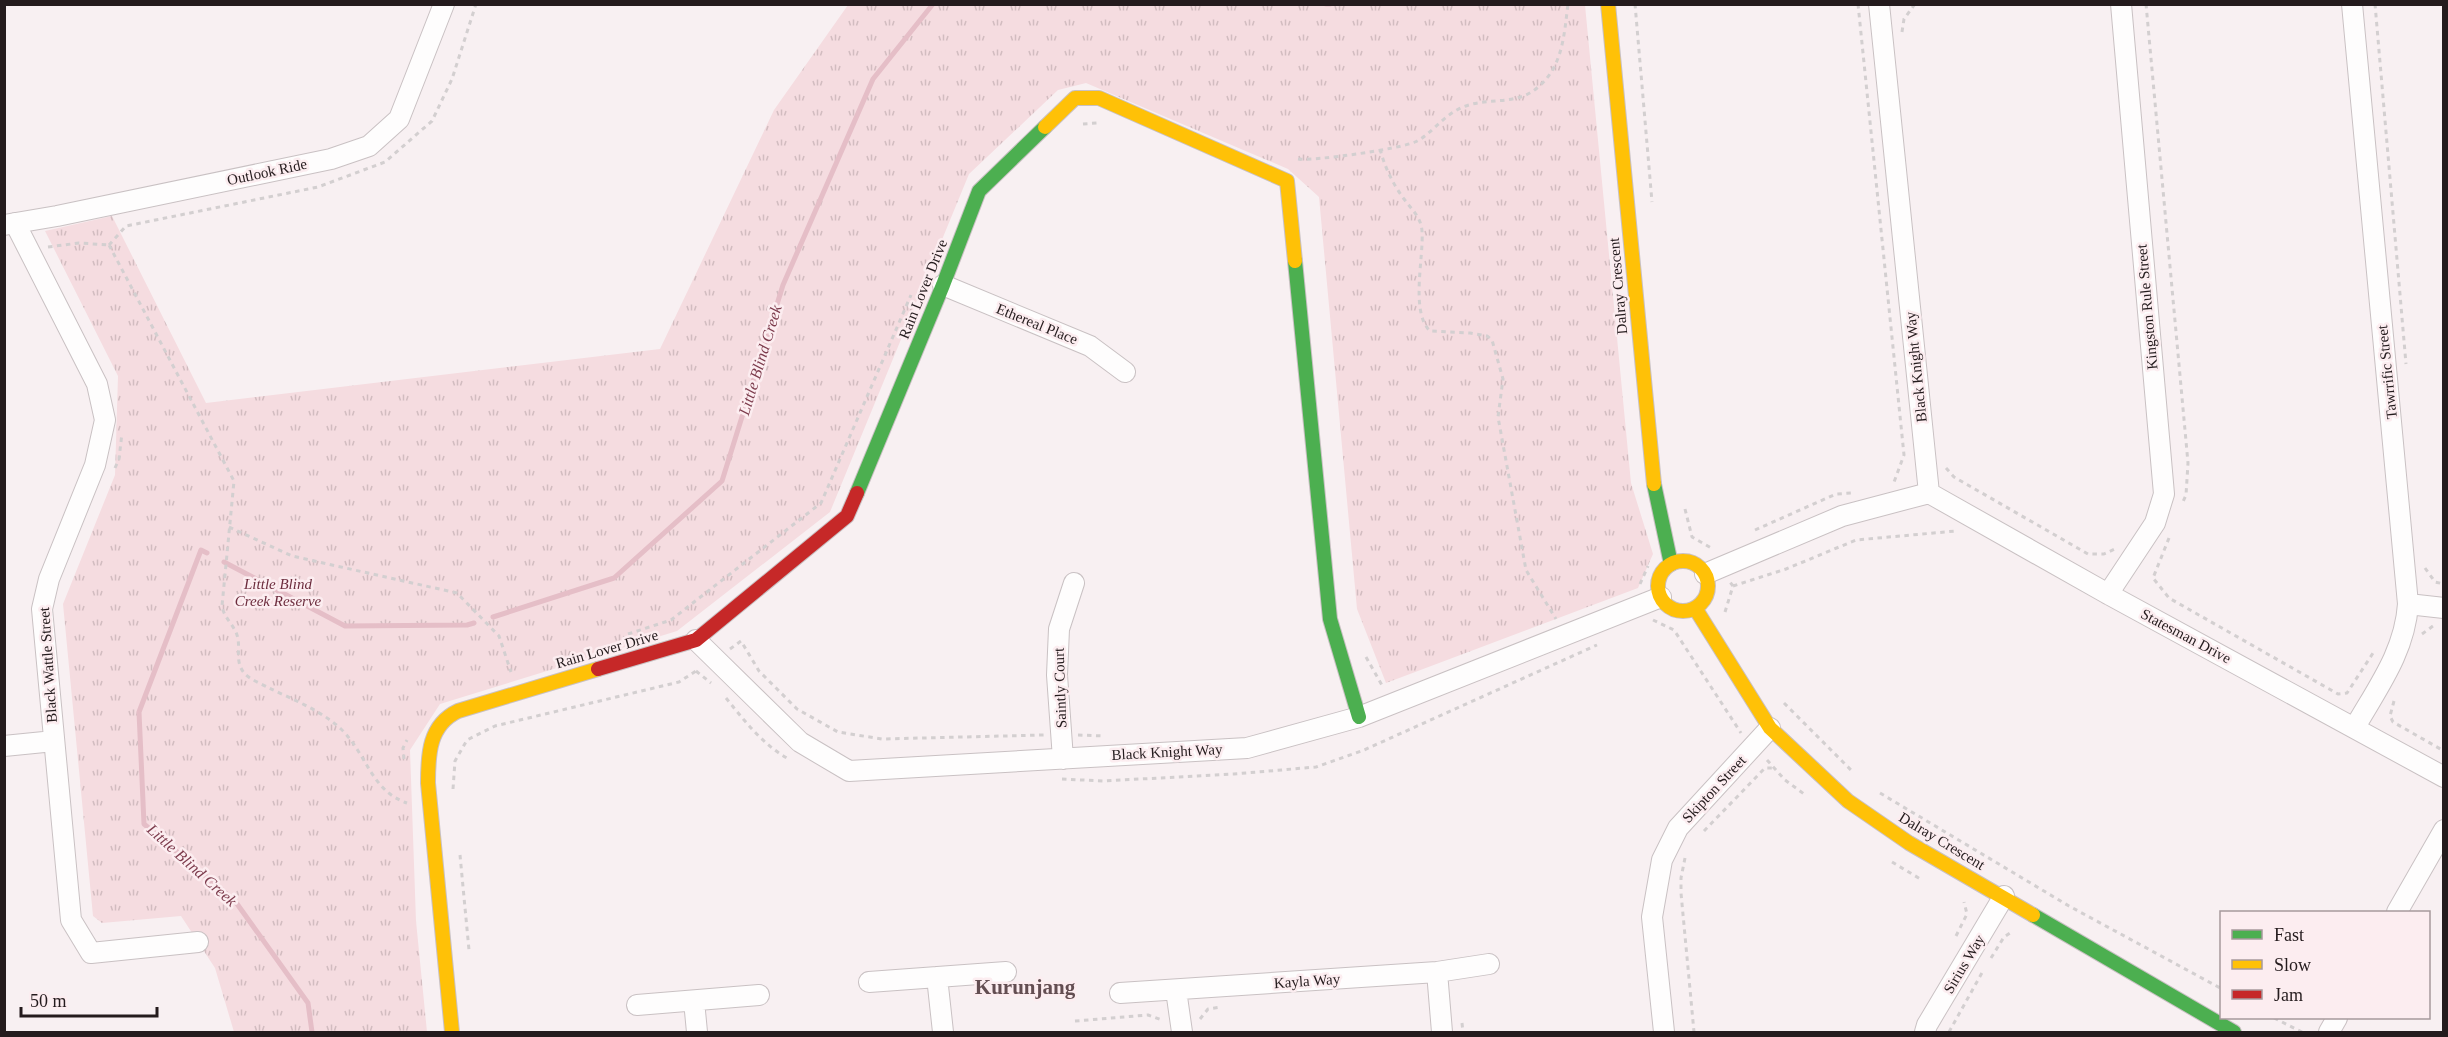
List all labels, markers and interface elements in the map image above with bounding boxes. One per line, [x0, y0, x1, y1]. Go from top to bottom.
street label: Outlook Ride [226, 156, 309, 188]
street label: Dalray Crescent [1606, 236, 1630, 335]
street label: Rain Lover Drive [896, 237, 950, 341]
street label: Kingston Rule Street [2133, 243, 2160, 370]
street label: Ethereal Place [994, 300, 1080, 348]
water label: Little Blind Creek [735, 302, 785, 418]
street label: Black Knight Way [1902, 310, 1930, 423]
street label: Tawrrific Street [2374, 323, 2400, 420]
park label: Little Blind Creek Reserve [235, 576, 322, 609]
street label: Black Wattle Street [36, 606, 60, 723]
street label: Statesman Drive [2138, 606, 2234, 667]
street label: Rain Lover Drive [554, 627, 660, 671]
street label: Saintly Court [1051, 647, 1069, 728]
street label: Black Knight Way [1111, 741, 1223, 763]
street label: Skipton Street [1679, 752, 1750, 826]
street label: Dalray Crescent [1896, 809, 1988, 873]
water label: Little Blind Creek [143, 820, 241, 910]
legend [2220, 911, 2430, 1019]
text: Fast [2274, 925, 2304, 945]
street label: Sirius Way [1940, 931, 1988, 996]
text: Slow [2274, 955, 2311, 975]
street label: Kayla Way [1273, 971, 1341, 991]
district label: Kurunjang [975, 975, 1076, 999]
scale bar [21, 980, 158, 1018]
text: Jam [2274, 985, 2303, 1005]
text: 50 m [30, 991, 67, 1011]

